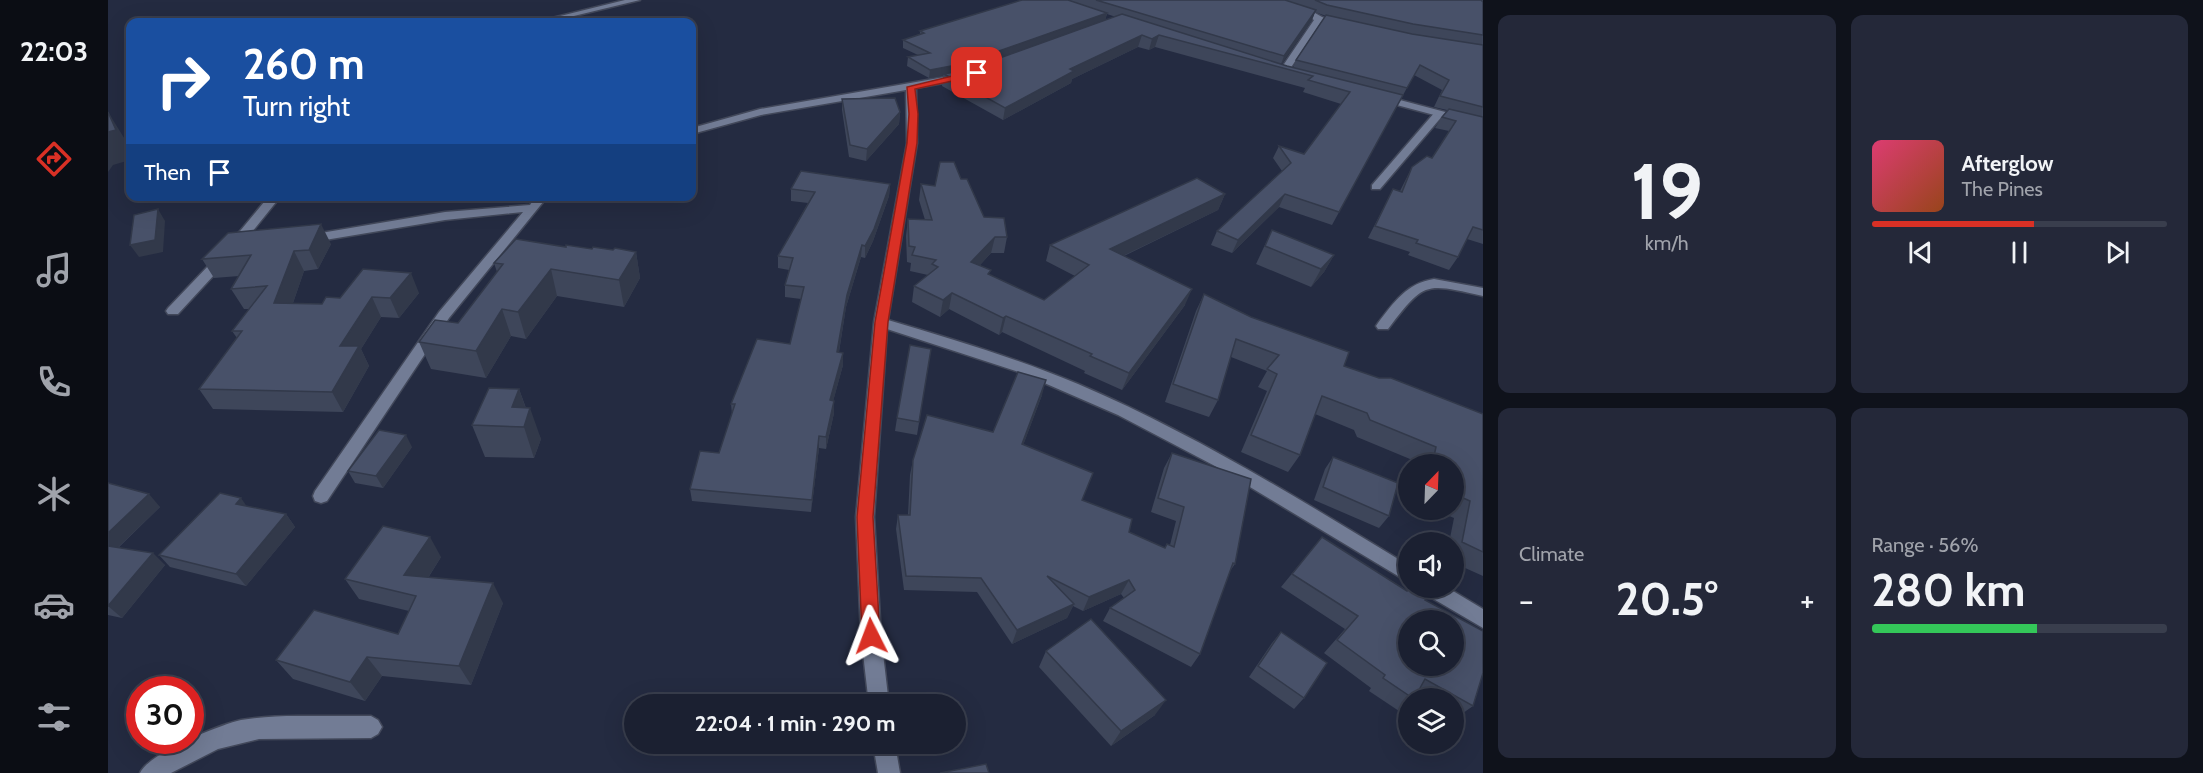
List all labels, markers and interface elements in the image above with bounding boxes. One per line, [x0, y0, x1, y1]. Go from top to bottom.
text: 22:03 [20, 35, 88, 68]
text: 260 m [243, 38, 364, 90]
icon: right [144, 42, 222, 120]
pin [951, 47, 1002, 98]
icon: arrive [960, 56, 993, 89]
text: Turn right [243, 90, 350, 123]
icon: directions [33, 138, 75, 180]
text: 19 [1630, 144, 1703, 239]
text: Afterglow [1962, 150, 2054, 177]
icon: arrive [203, 156, 236, 189]
text: Then [144, 159, 191, 186]
text: The Pines [1962, 177, 2043, 201]
text: km/h [1645, 231, 1689, 255]
icon: previous [1904, 236, 1937, 269]
icon: pause [2003, 236, 2036, 269]
icon: next [2101, 236, 2134, 269]
icon: music [33, 249, 75, 291]
icon: phone [33, 361, 75, 403]
north arrow [1398, 454, 1464, 520]
map controls [1398, 454, 1464, 754]
icon: climate [33, 473, 75, 515]
button: sound [1398, 532, 1464, 598]
text: Range · 56% [1872, 533, 1978, 557]
text: Climate [1519, 542, 1584, 566]
text: 280 km [1872, 563, 2025, 617]
text: 20.5° [1616, 572, 1718, 626]
text: − [1519, 580, 1534, 620]
text: + [1800, 580, 1815, 620]
icon: car [33, 584, 75, 626]
position arrow [839, 604, 903, 668]
button: search [1398, 610, 1464, 676]
speed limit sign: 30 [126, 676, 204, 754]
button: layers [1398, 688, 1464, 754]
icon: filters [33, 696, 75, 738]
text: 22:04 · 1 min · 290 m [695, 710, 895, 737]

